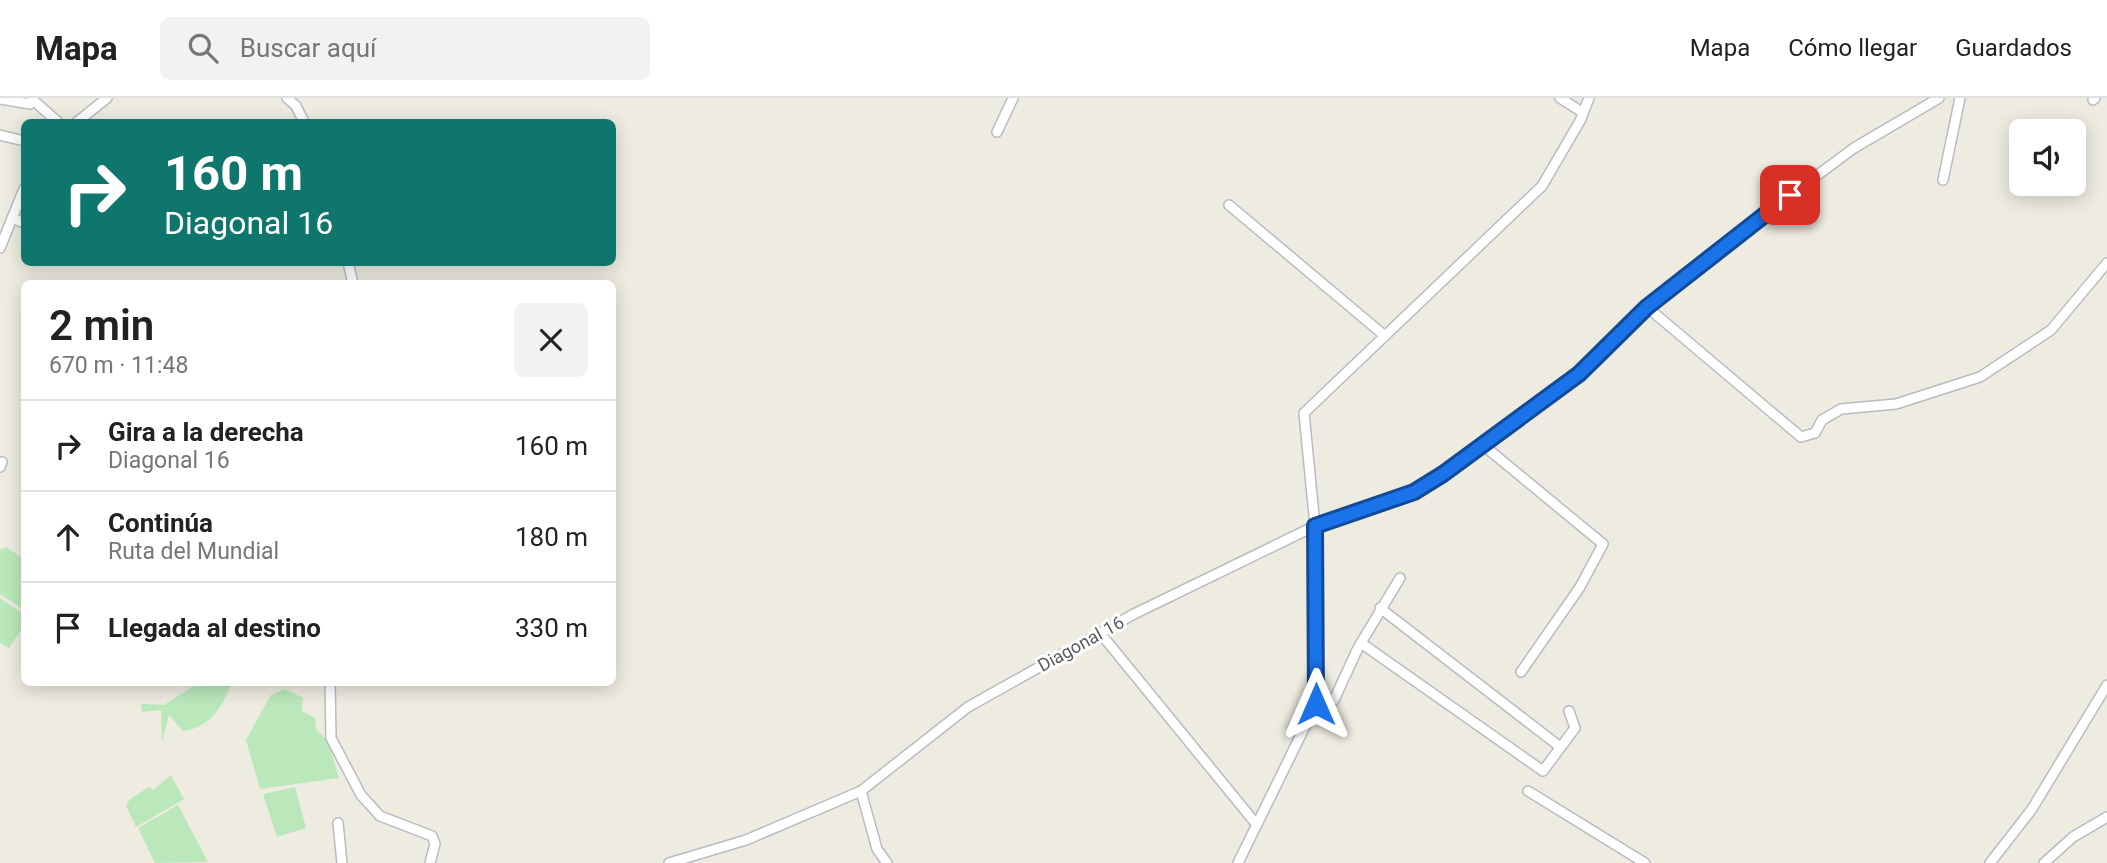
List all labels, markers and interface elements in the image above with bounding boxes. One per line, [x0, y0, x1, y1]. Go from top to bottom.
search box [160, 17, 650, 80]
text: Mapa [35, 29, 118, 68]
icon: search [184, 29, 222, 67]
text: Buscar aquí [240, 33, 376, 63]
text: Mapa [1690, 34, 1750, 62]
text: Cómo llegar [1788, 34, 1917, 62]
text: Guardados [1955, 34, 2072, 62]
map controls [2009, 119, 2086, 196]
button: sound [2009, 119, 2086, 196]
text: 160 m [164, 145, 303, 202]
icon: right [49, 147, 140, 238]
pin [1760, 165, 1820, 225]
icon: arrive [1771, 176, 1809, 214]
text: Diagonal 16 [164, 204, 333, 242]
text: 2 min [49, 301, 154, 350]
button: close [514, 303, 588, 377]
text: 670 m · 11:48 [49, 352, 188, 379]
text: Gira a la derecha [108, 417, 304, 447]
icon: right [49, 427, 87, 465]
text: 160 m [515, 431, 588, 461]
text: Diagonal 16 [108, 447, 230, 474]
text: Continúa [108, 508, 213, 538]
icon: ahead [49, 518, 87, 556]
text: 180 m [515, 522, 588, 552]
text: Ruta del Mundial [108, 538, 279, 565]
icon: arrive [49, 609, 87, 647]
street label: Diagonal 16 [1034, 611, 1127, 676]
text: Llegada al destino [108, 613, 321, 643]
text: 330 m [515, 613, 588, 643]
position arrow [1279, 667, 1353, 741]

